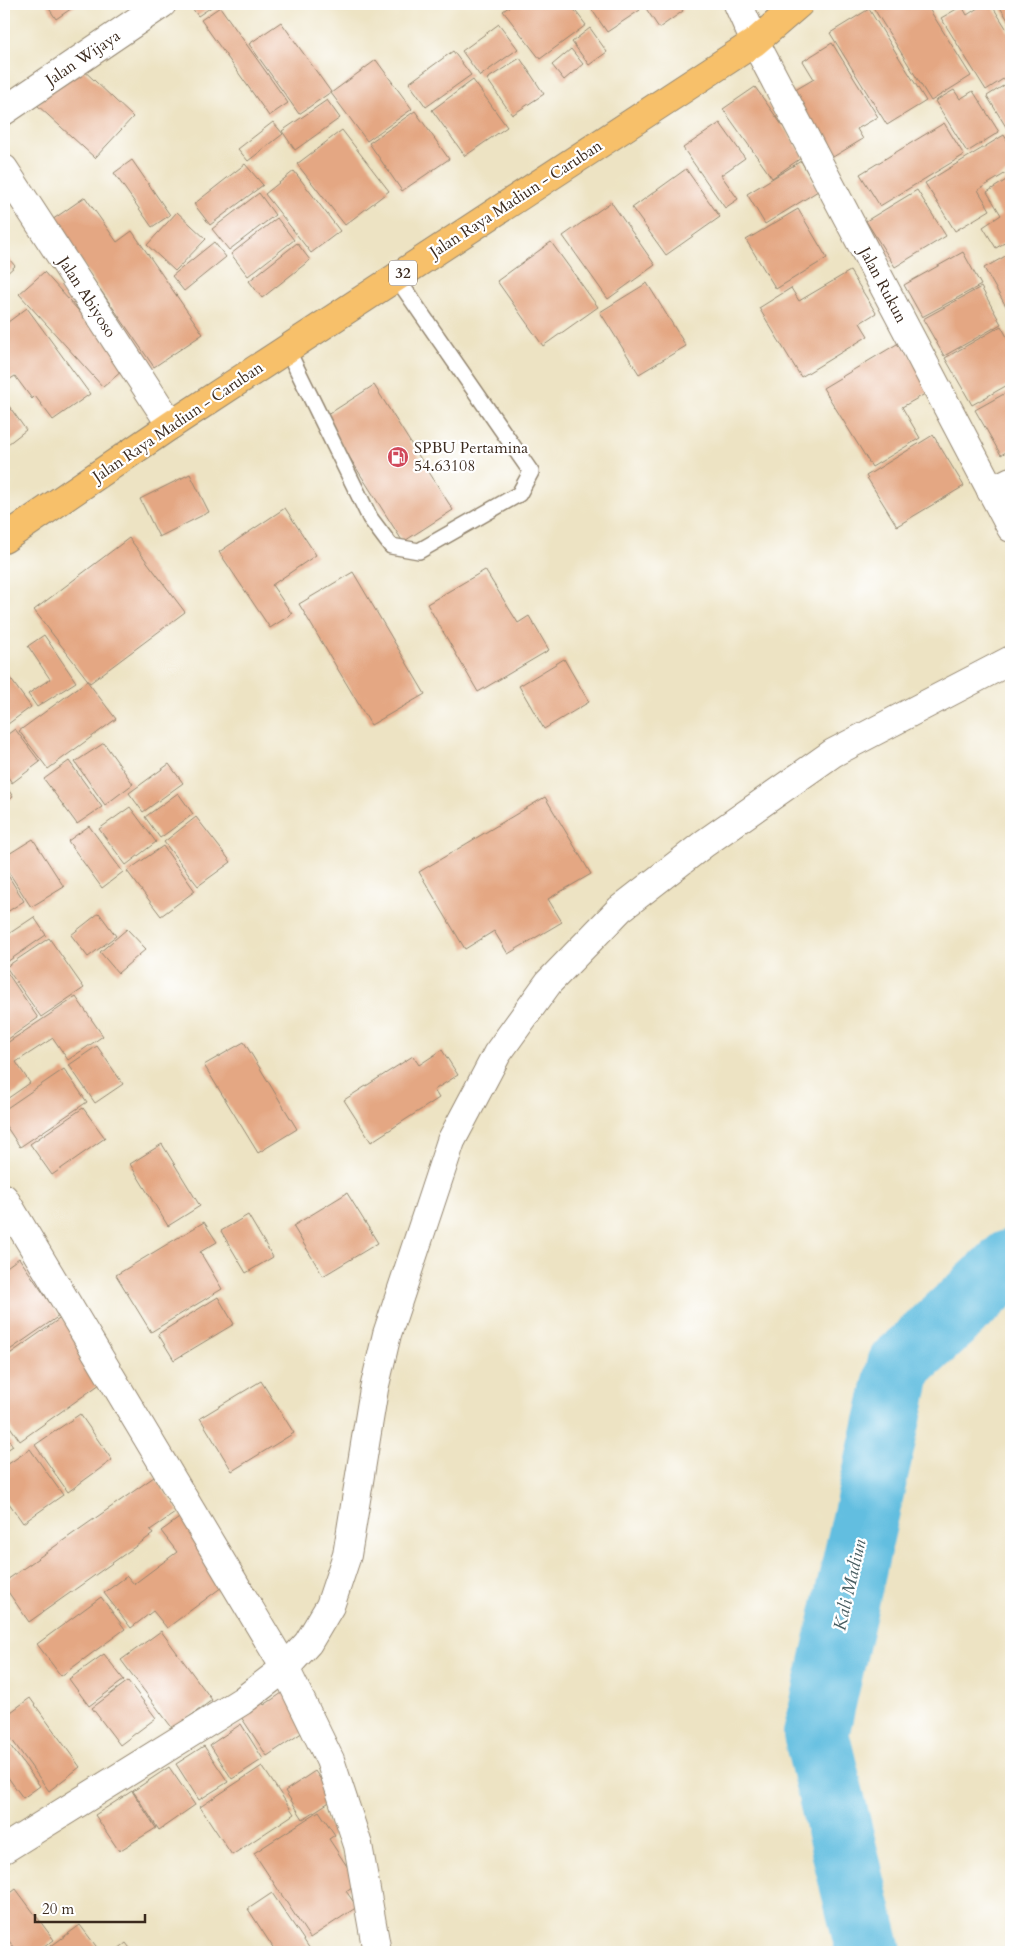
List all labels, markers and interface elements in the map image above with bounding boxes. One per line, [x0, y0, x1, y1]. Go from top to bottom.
street label: Jalan Wijaya [40, 25, 125, 92]
street label: Jalan Raya Madiun - Caruban [424, 135, 606, 264]
street label: Jalan Rukun [853, 241, 912, 327]
street label: Jalan Abiyoso [52, 251, 122, 342]
road number: 32 [389, 260, 417, 286]
street label: Jalan Raya Madiun - Caruban [87, 357, 268, 489]
place label: SPBU Pertamina 54.63108 [414, 437, 528, 477]
fuel station icon: SPBU Pertamina 54.63108 [386, 445, 410, 469]
water label: Kali Madiun [827, 1537, 873, 1633]
scale bar [35, 1891, 145, 1923]
text: 20 m [42, 1899, 74, 1919]

